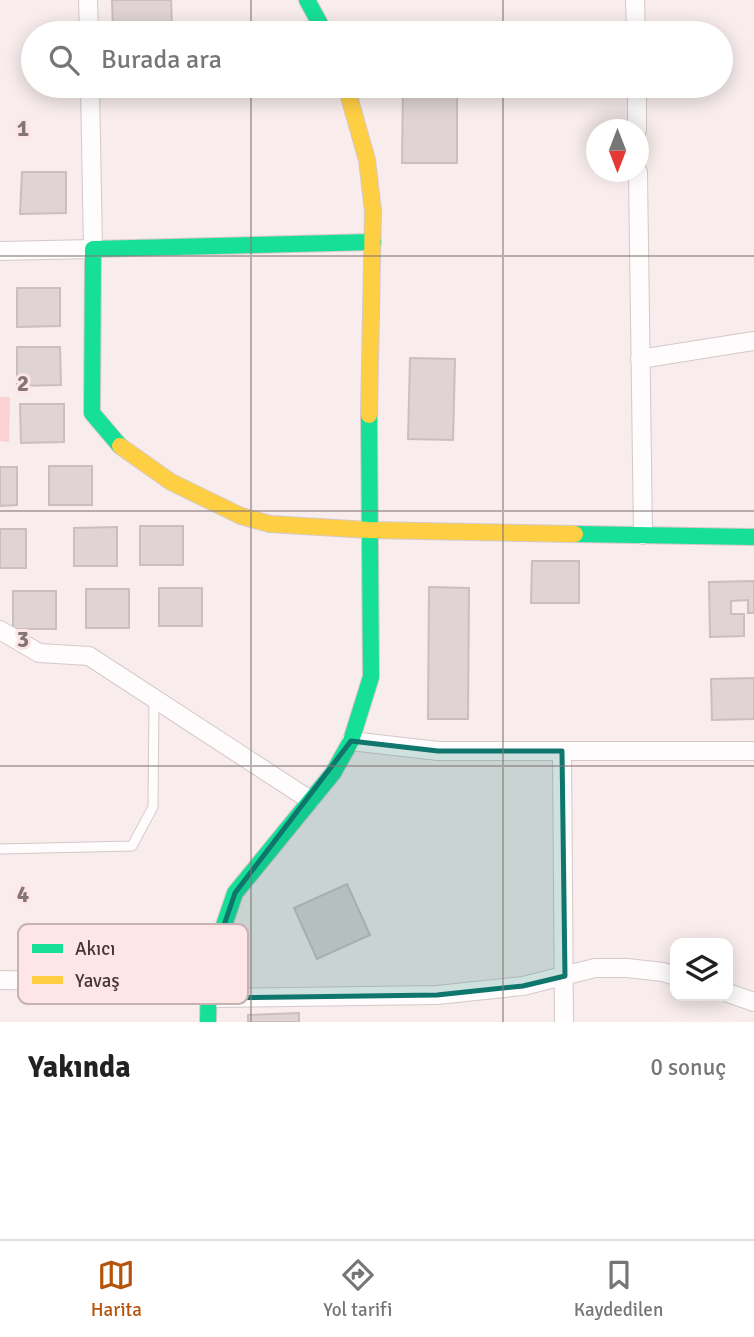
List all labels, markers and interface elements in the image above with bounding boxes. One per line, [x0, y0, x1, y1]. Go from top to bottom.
search box [21, 21, 733, 98]
icon: search [45, 41, 83, 79]
text: Burada ara [101, 44, 222, 76]
text: 1 [17, 114, 29, 143]
north arrow [586, 119, 649, 182]
text: 2 [17, 369, 29, 398]
text: 3 [17, 625, 29, 654]
text: 4 [17, 880, 29, 909]
legend [18, 924, 248, 1004]
text: Akıcı [75, 937, 115, 961]
map controls [670, 938, 733, 1001]
button: layers [670, 938, 733, 1001]
text: Yavaş [75, 969, 120, 993]
text: Yakında [28, 1049, 131, 1086]
text: 0 sonuç [651, 1053, 726, 1082]
tab: Harita [91, 1256, 142, 1322]
tab: Yol tarifi [323, 1256, 392, 1322]
tab: Kaydedilen [574, 1256, 663, 1322]

